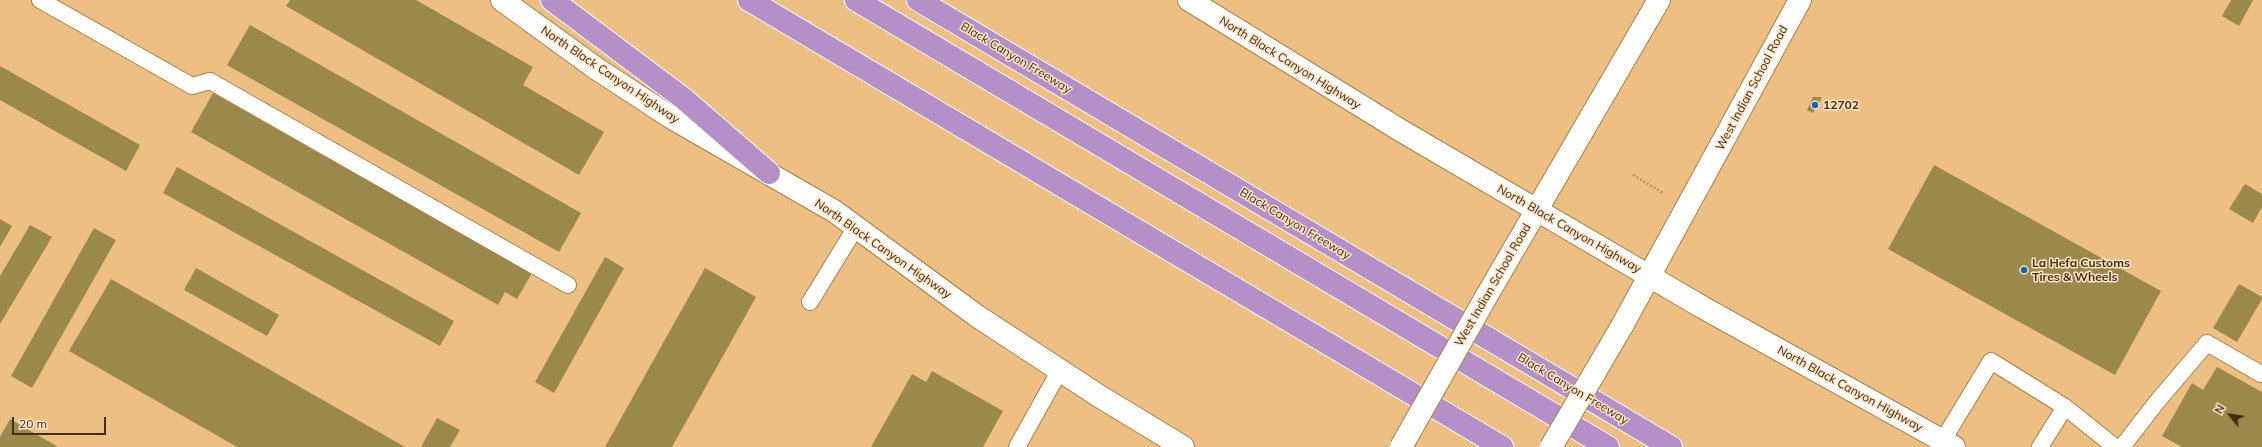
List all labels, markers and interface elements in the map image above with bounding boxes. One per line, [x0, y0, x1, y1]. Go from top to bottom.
street label: North Black Canyon Highway [1217, 13, 1363, 113]
street label: Black Canyon Freeway [958, 19, 1074, 97]
street label: North Black Canyon Highway [538, 23, 682, 127]
street label: West Indian School Road [1713, 23, 1791, 153]
place label: 12702 [1823, 98, 1859, 112]
marker: 12702 [1810, 100, 1820, 110]
street label: North Black Canyon Highway [1494, 182, 1644, 276]
street label: Black Canyon Freeway [1237, 185, 1353, 263]
street label: North Black Canyon Highway [812, 196, 954, 302]
street label: West Indian School Road [1452, 221, 1534, 349]
place label: La Hefa Customs Tires & Wheels [2032, 256, 2130, 284]
marker: La Hefa Customs Tires & Wheels [2019, 265, 2029, 275]
street label: North Black Canyon Highway [1775, 343, 1925, 435]
street label: Black Canyon Freeway [1515, 350, 1631, 428]
north arrow [2210, 395, 2250, 435]
text: N [2211, 402, 2228, 416]
scale bar [14, 409, 108, 435]
text: 20 m [19, 416, 47, 431]

